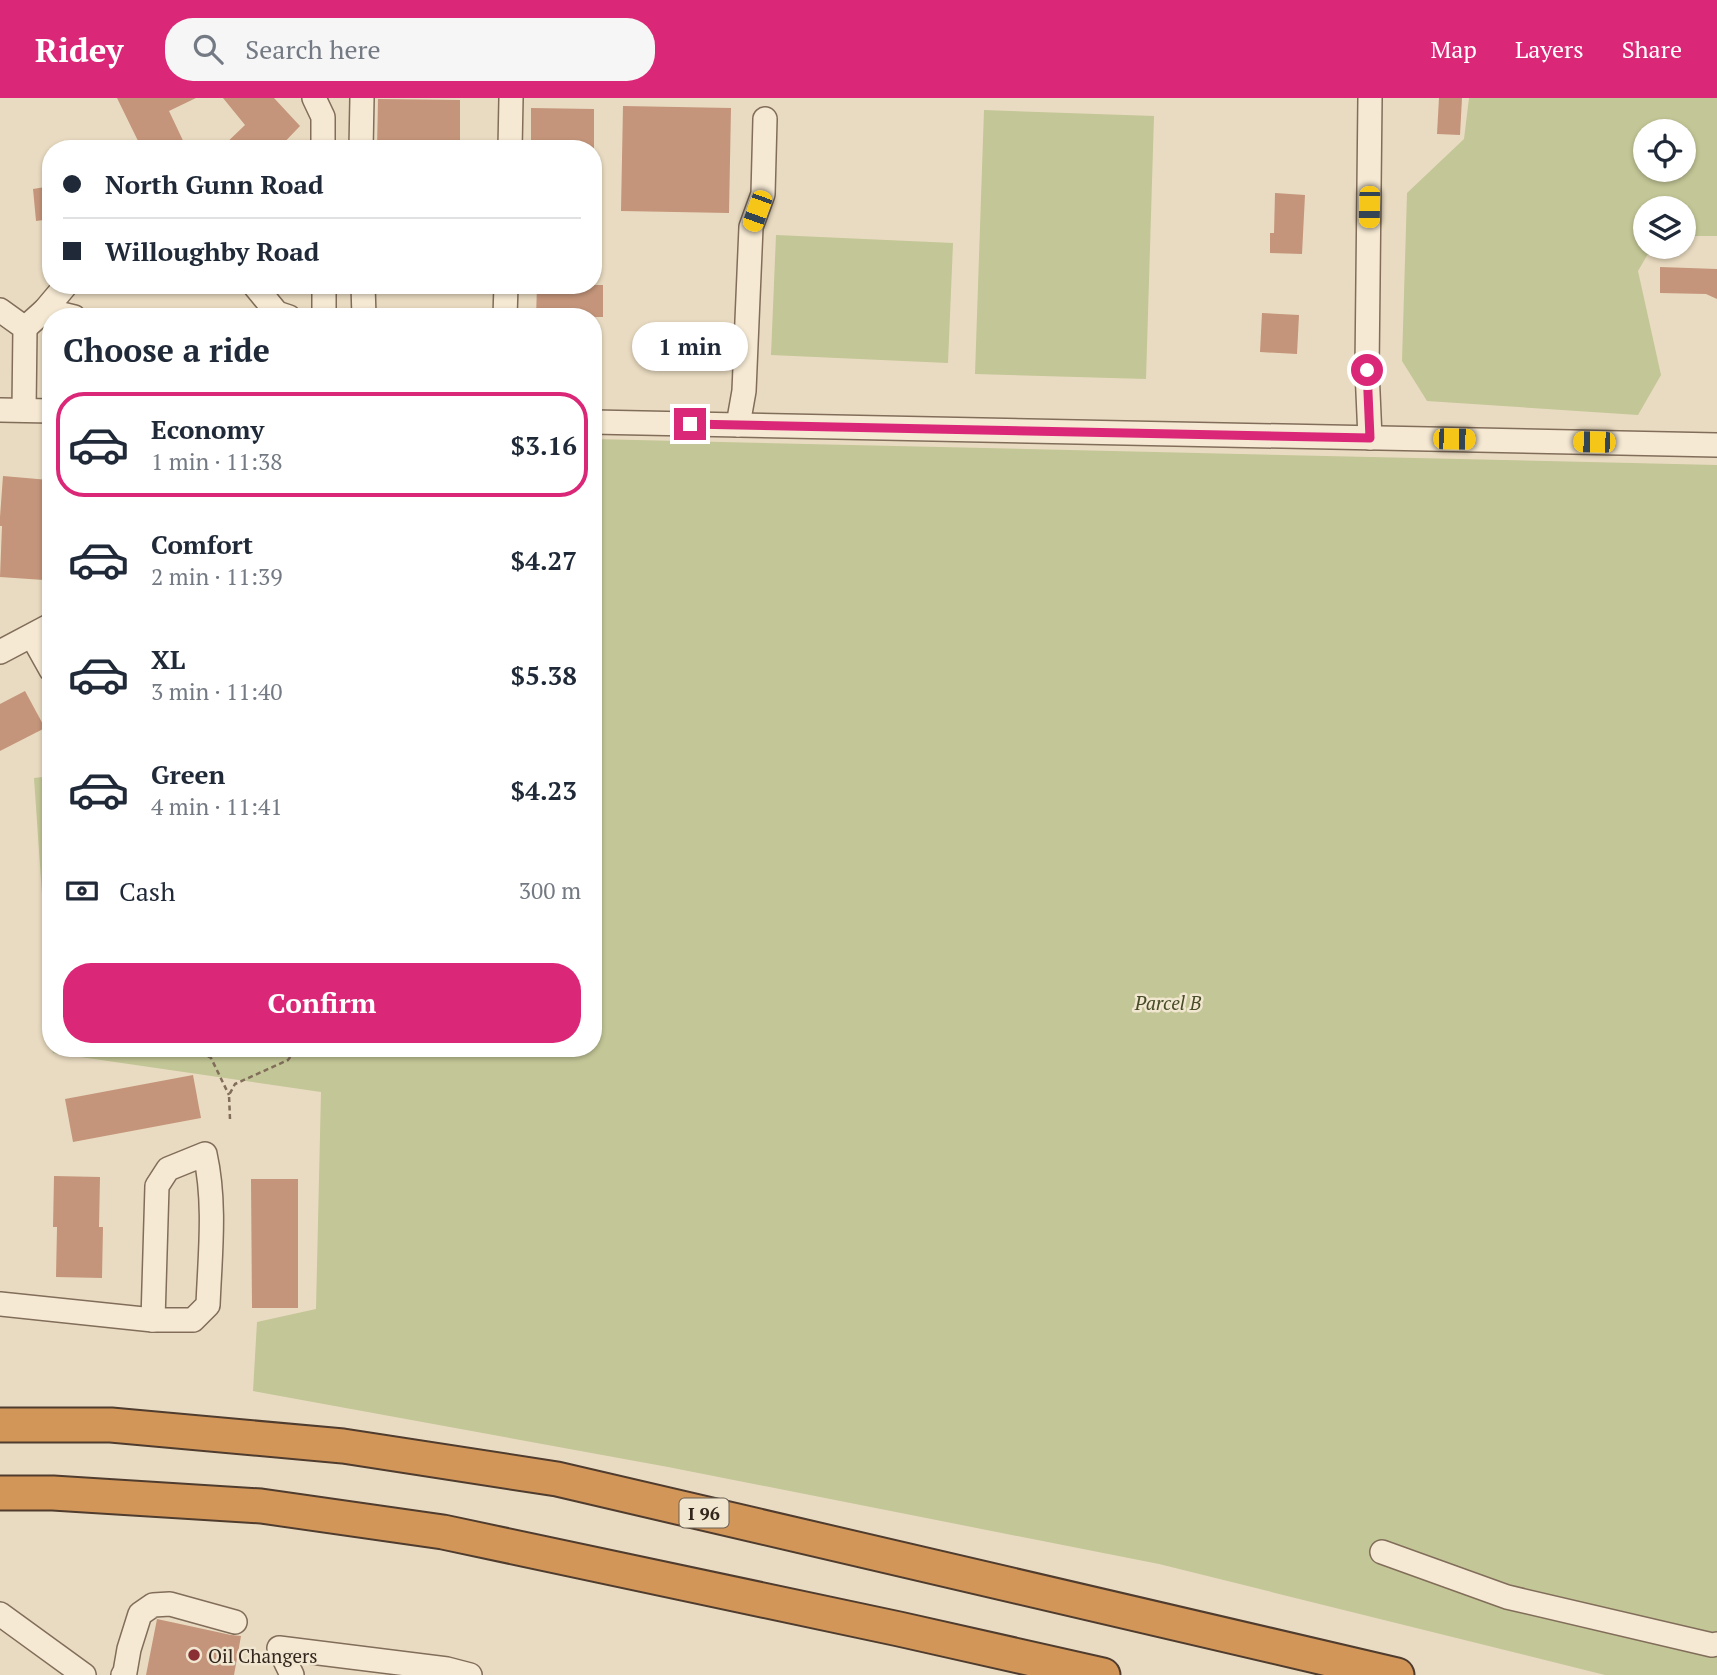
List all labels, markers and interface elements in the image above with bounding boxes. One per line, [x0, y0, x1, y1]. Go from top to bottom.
search box [165, 18, 655, 81]
text: Ridey [35, 28, 123, 71]
icon: search [189, 30, 227, 68]
text: Search here [245, 32, 381, 66]
text: Map [1430, 33, 1477, 65]
text: Layers [1515, 33, 1584, 65]
text: Share [1622, 33, 1682, 65]
map controls [1633, 119, 1696, 259]
button: locate [1633, 119, 1696, 182]
text: North Gunn Road [105, 167, 324, 201]
car [1359, 186, 1380, 228]
car [740, 188, 775, 234]
button: layers [1633, 196, 1696, 259]
text: Willoughby Road [105, 234, 319, 268]
callout: 1 min [632, 322, 748, 372]
text: Choose a ride [63, 329, 270, 371]
text: 1 min [659, 331, 721, 362]
route start [1351, 354, 1383, 386]
route end [674, 408, 706, 440]
text: Economy [151, 412, 264, 446]
icon: car [67, 413, 130, 476]
text: $3.16 [511, 428, 577, 462]
car [1433, 428, 1476, 450]
car [1573, 431, 1616, 453]
text: 1 min · 11:38 [151, 446, 283, 477]
text: Comfort [151, 527, 253, 561]
icon: car [67, 528, 130, 591]
text: $4.27 [511, 543, 577, 577]
text: 2 min · 11:39 [151, 561, 283, 592]
text: XL [151, 642, 185, 676]
icon: car [67, 643, 130, 706]
text: $5.38 [511, 658, 577, 692]
text: 3 min · 11:40 [151, 676, 283, 707]
text: Green [151, 757, 225, 791]
icon: car [67, 758, 130, 821]
text: $4.23 [511, 773, 577, 807]
text: 4 min · 11:41 [151, 791, 283, 822]
icon: cash [63, 872, 101, 910]
text: Cash [119, 874, 175, 908]
text: 300 m [519, 875, 581, 906]
button: Confirm [63, 963, 581, 1043]
park label: Parcel B [1134, 990, 1202, 1015]
road number: I 96 [680, 1498, 728, 1528]
place label: Oil Changers [208, 1643, 317, 1668]
marker: Oil Changers [186, 1647, 202, 1663]

